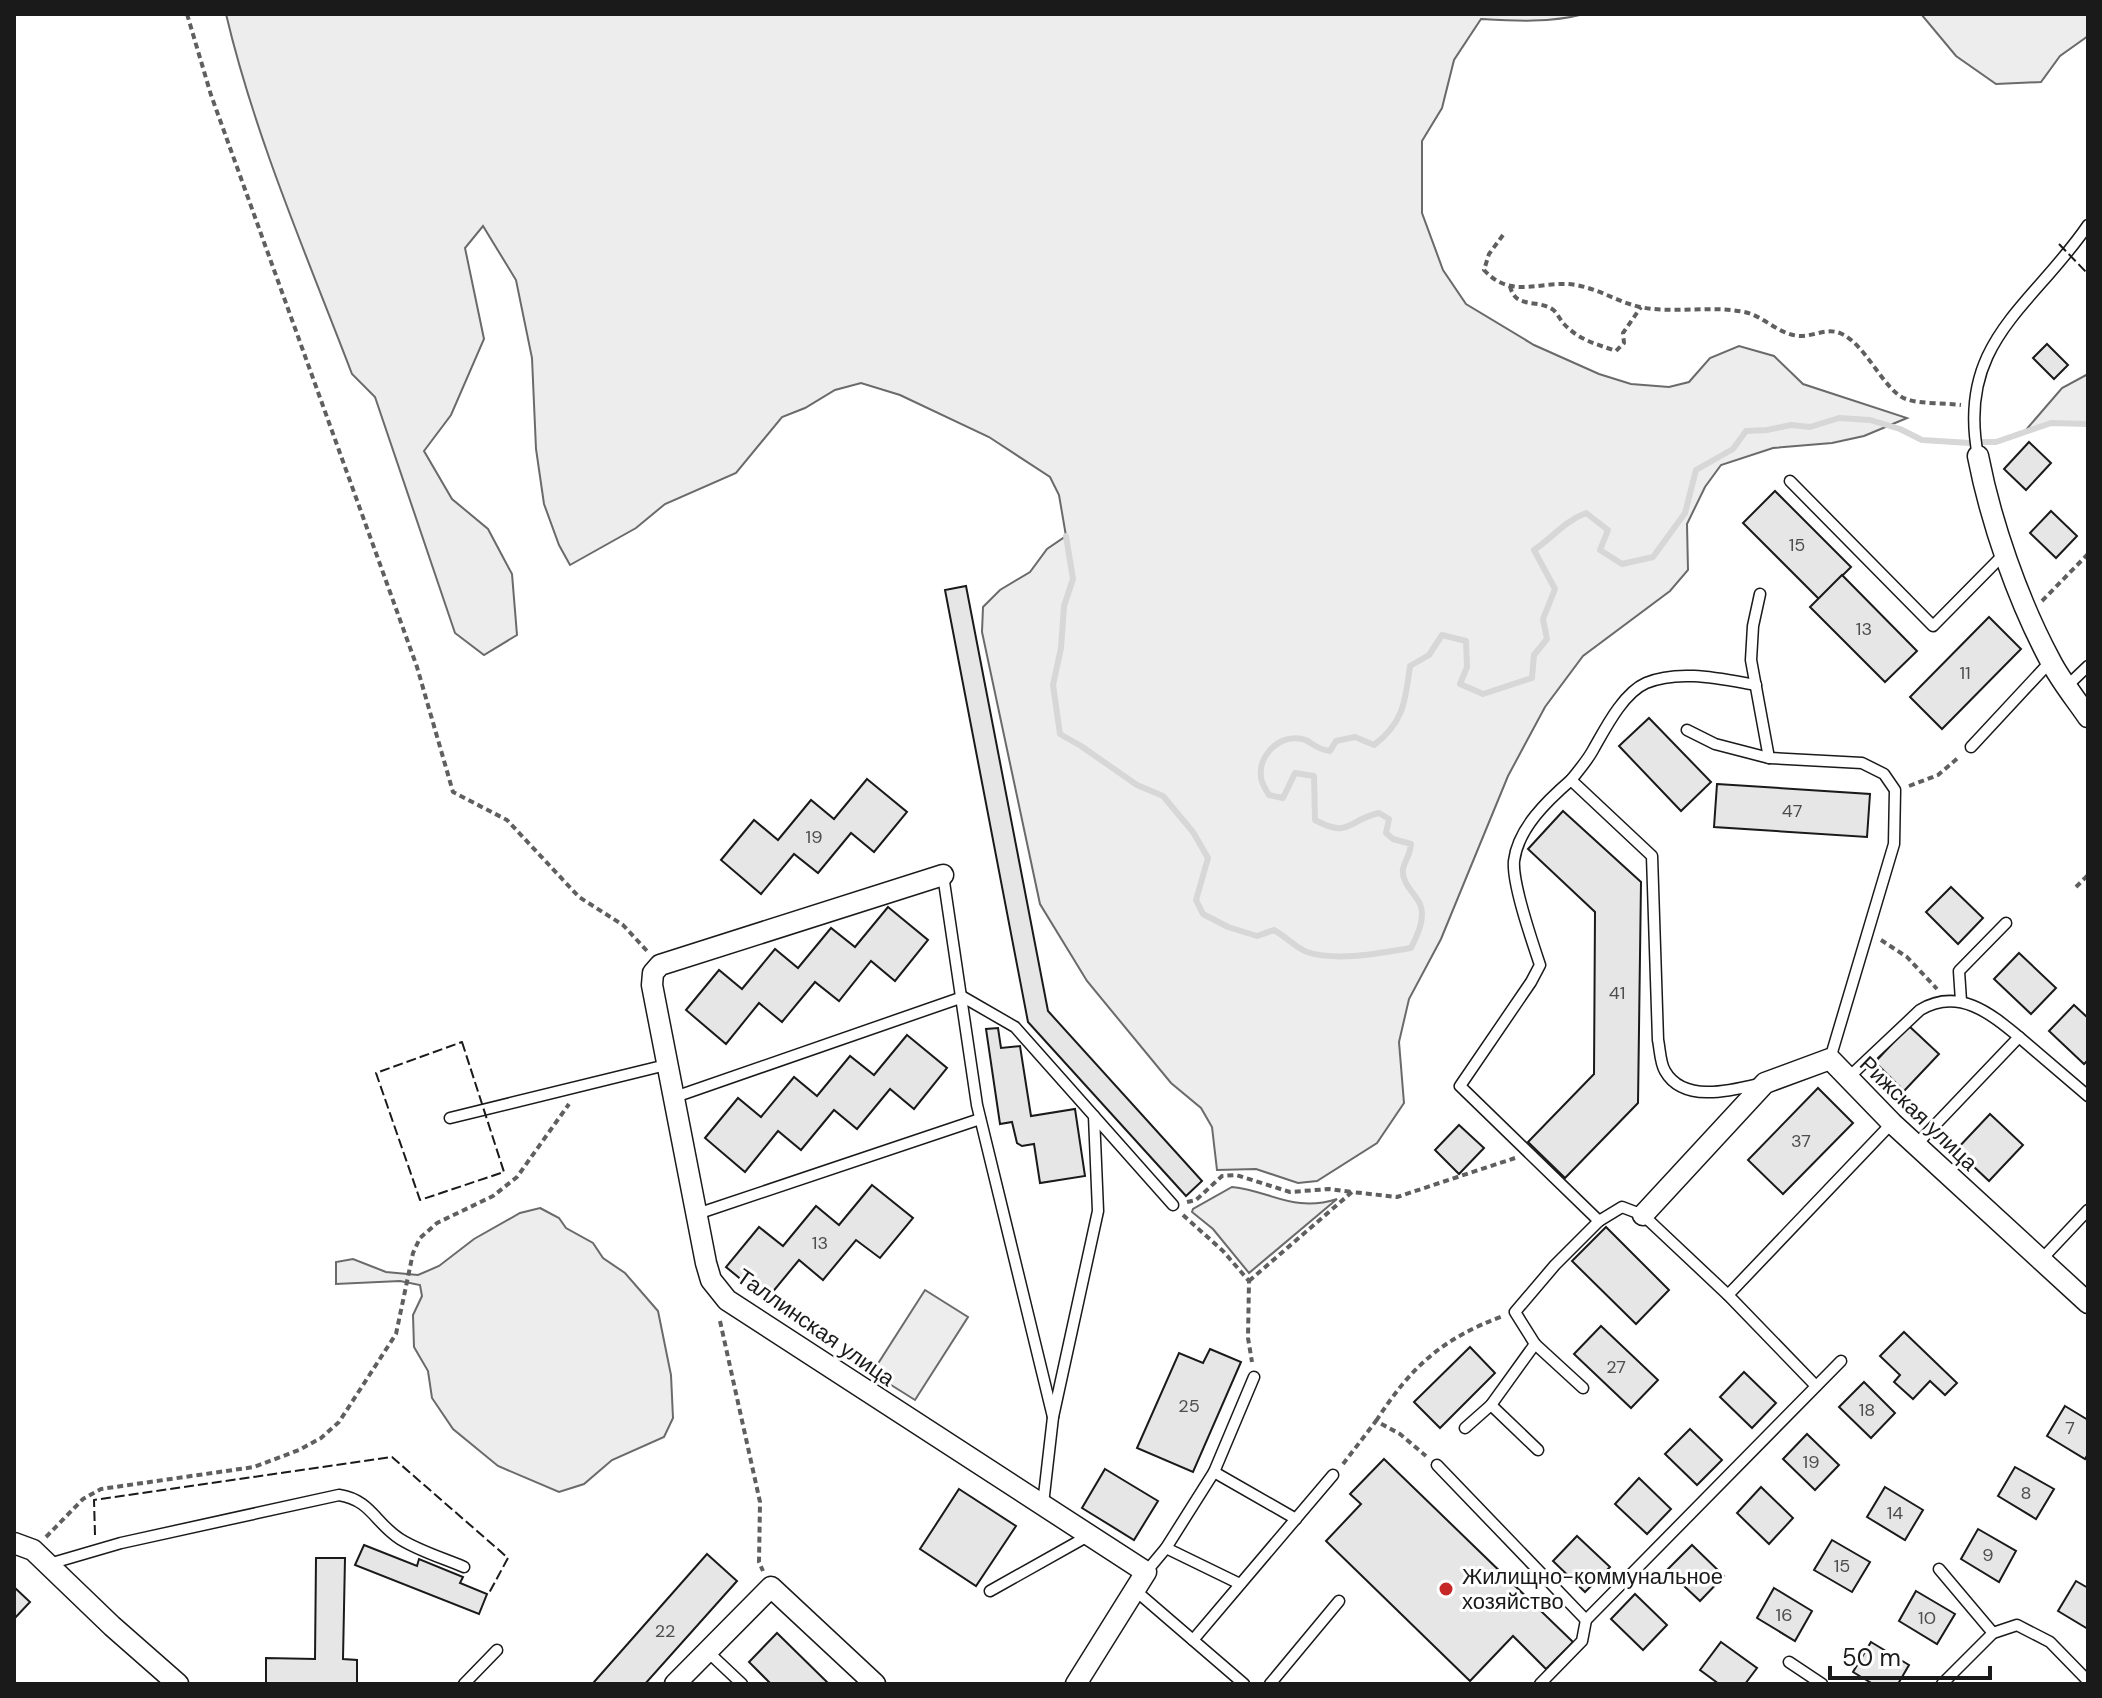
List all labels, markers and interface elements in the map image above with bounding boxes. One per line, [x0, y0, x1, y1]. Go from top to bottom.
house number: 15 [1789, 533, 1805, 557]
house number: 13 [1856, 617, 1872, 641]
house number: 11 [1959, 661, 1971, 685]
house number: 47 [1782, 799, 1802, 823]
house number: 19 [806, 825, 822, 849]
house number: 41 [1609, 981, 1625, 1005]
street label: Рижская улица [1853, 1050, 1984, 1178]
house number: 37 [1791, 1129, 1811, 1153]
house number: 13 [812, 1231, 828, 1255]
street label: Таллинская улица [731, 1262, 901, 1393]
house number: 27 [1606, 1355, 1626, 1379]
house number: 25 [1178, 1394, 1200, 1418]
house number: 18 [1859, 1398, 1875, 1422]
house number: 7 [2065, 1416, 2075, 1440]
house number: 19 [1803, 1450, 1819, 1474]
house number: 8 [2021, 1481, 2031, 1505]
house number: 14 [1887, 1501, 1903, 1525]
house number: 9 [1982, 1543, 1994, 1567]
house number: 15 [1834, 1554, 1850, 1578]
place label: Жилищно-коммунальное хозяйство [1462, 1562, 1723, 1616]
marker: Жилищно-коммунальное хозяйство [1437, 1580, 1455, 1598]
house number: 16 [1776, 1603, 1792, 1627]
house number: 10 [1918, 1606, 1936, 1630]
house number: 22 [655, 1619, 675, 1643]
scale bar [1830, 1630, 1990, 1680]
text: 50 m [1842, 1642, 1901, 1673]

